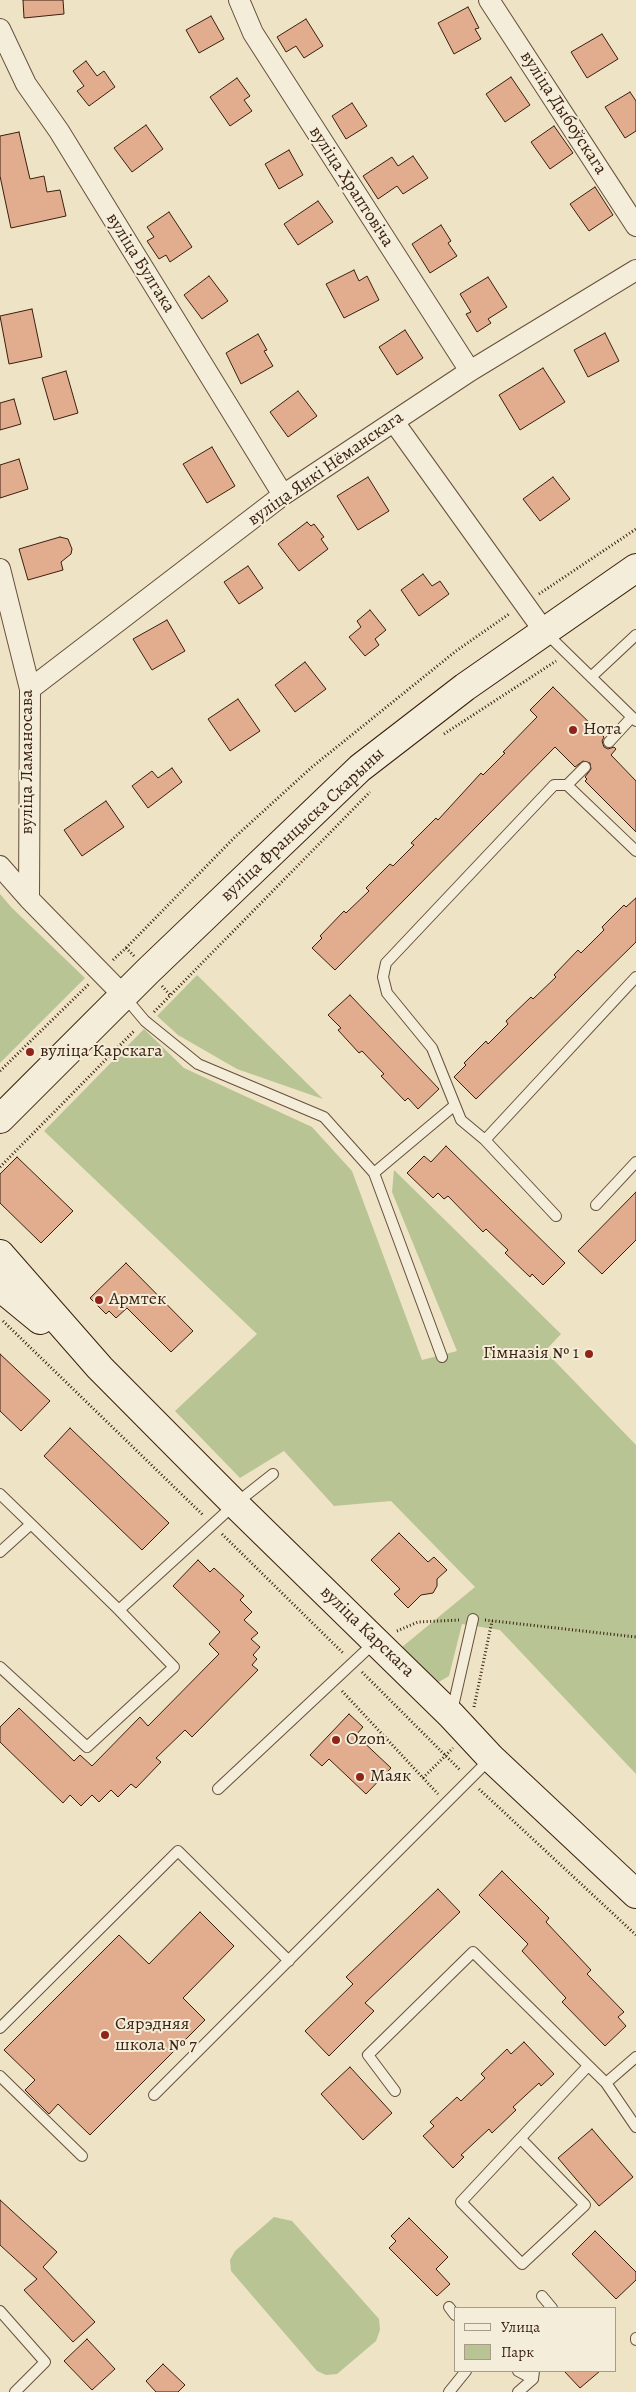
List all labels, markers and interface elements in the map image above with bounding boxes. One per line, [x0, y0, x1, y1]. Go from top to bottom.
street label: вуліца Дыбоўскага [515, 47, 611, 179]
street label: вуліца Храптовіча [304, 123, 398, 251]
street label: вуліца Булгака [101, 209, 179, 317]
street label: вуліца Янкі Нёманскага [244, 407, 408, 531]
street label: вуліца Ламаносава [17, 690, 39, 834]
place label: Нота [583, 719, 622, 741]
marker: Нота [567, 724, 579, 736]
street label: вуліца Францыска Скарыны [217, 743, 389, 907]
place label: вуліца Карскага [40, 1041, 163, 1063]
marker: вуліца Карскага [24, 1046, 36, 1058]
place label: Армтек [109, 1289, 166, 1311]
marker: Армтек [93, 1294, 105, 1306]
place label: Гімназія № 1 [483, 1343, 579, 1365]
marker: Гімназія № 1 [583, 1348, 595, 1360]
street label: вуліца Карскага [315, 1582, 419, 1682]
place label: Ozon [346, 1729, 386, 1751]
marker: Ozon [330, 1734, 342, 1746]
place label: Маяк [370, 1766, 411, 1788]
marker: Маяк [354, 1771, 366, 1783]
place label: Сярэдняя школа № 7 [115, 2014, 197, 2056]
marker: Сярэдняя школа № 7 [99, 2029, 111, 2041]
legend [454, 2307, 616, 2372]
text: Улица [501, 2317, 540, 2337]
text: Парк [501, 2342, 534, 2362]

